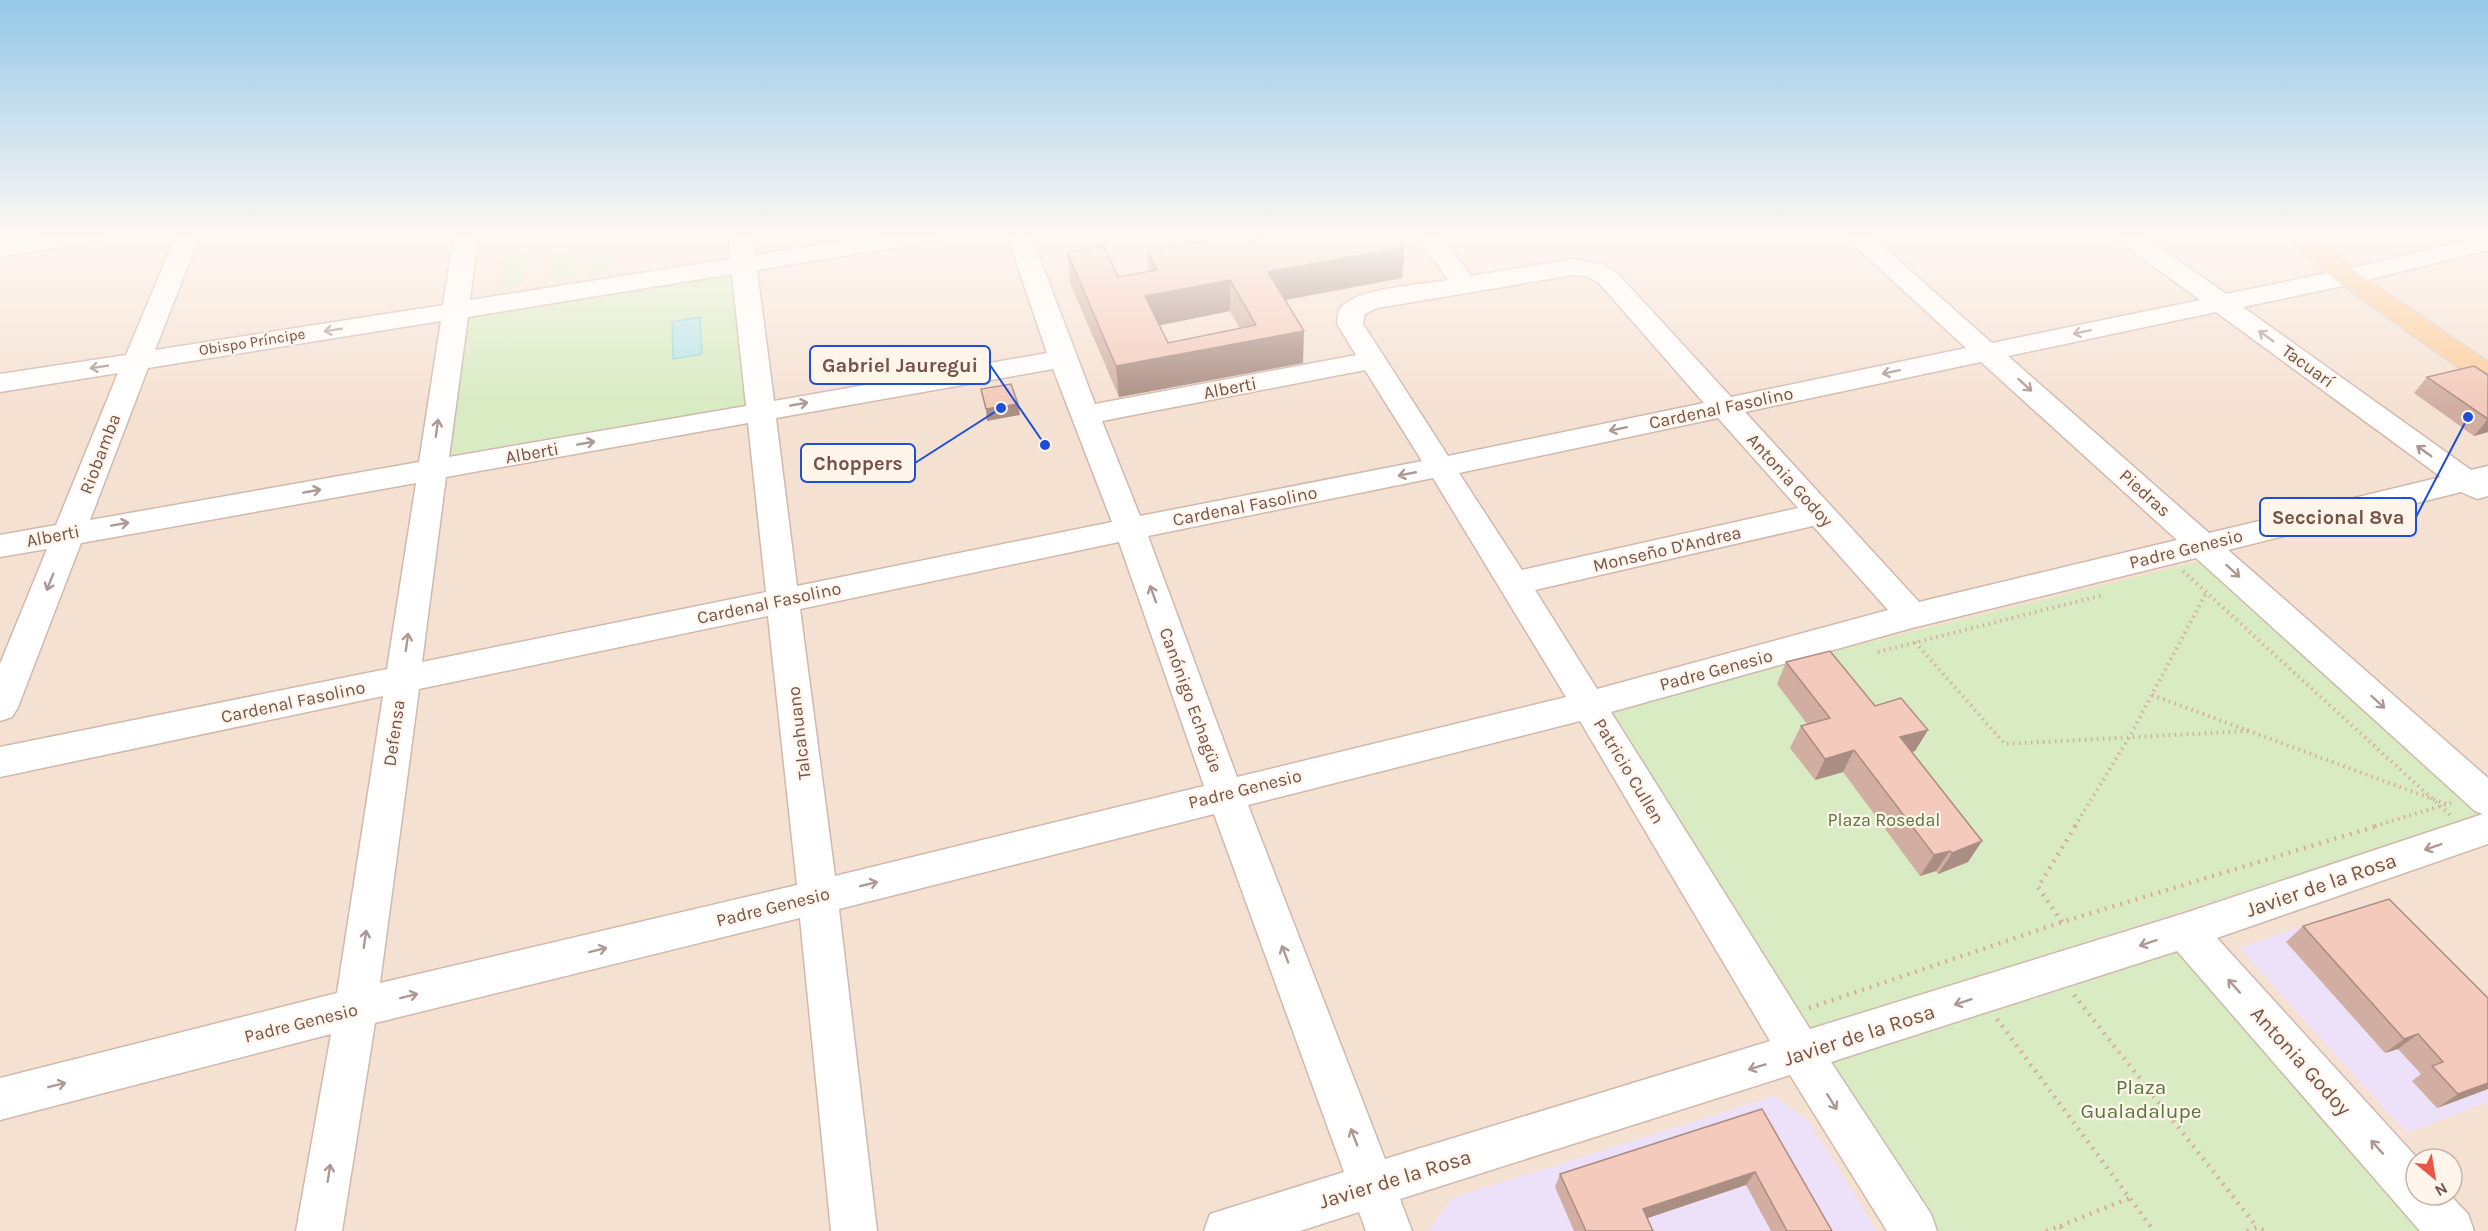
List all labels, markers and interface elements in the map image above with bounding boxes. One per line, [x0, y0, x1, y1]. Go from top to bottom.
one-way arrow [324, 324, 343, 335]
street label: Obispo Príncipe [198, 325, 306, 359]
one-way arrow [2073, 327, 2092, 338]
one-way arrow [2258, 330, 2274, 342]
street label: Tacuarí [2278, 340, 2339, 393]
callout: Gabriel Jauregui [810, 346, 990, 384]
text: Gabriel Jauregui [822, 354, 978, 377]
one-way arrow [90, 362, 109, 373]
one-way arrow [1882, 367, 1902, 378]
street label: Alberti [1201, 372, 1259, 404]
one-way arrow [2017, 378, 2032, 392]
street label: Cardenal Fasolino [1647, 382, 1795, 434]
one-way arrow [789, 399, 808, 410]
street label: Riobamba [75, 411, 125, 497]
one-way arrow [431, 419, 442, 439]
one-way arrow [1609, 424, 1628, 435]
street label: Antonia Godoy [1742, 429, 1838, 532]
street label: Alberti [504, 437, 560, 469]
one-way arrow [576, 437, 596, 448]
callout: Choppers [801, 444, 915, 482]
one-way arrow [2416, 444, 2432, 457]
text: Choppers [813, 452, 903, 475]
street label: Piedras [2115, 464, 2175, 522]
one-way arrow [1397, 469, 1417, 480]
street label: Cardenal Fasolino [1171, 481, 1319, 531]
one-way arrow [301, 485, 321, 496]
callout: Seccional 8va [2260, 498, 2416, 536]
text: Seccional 8va [2272, 506, 2404, 529]
one-way arrow [109, 518, 129, 529]
street label: Alberti [24, 520, 82, 552]
street label: Monseño D'Andrea [1591, 521, 1743, 577]
street label: Padre Genesio [2127, 524, 2245, 574]
one-way arrow [2225, 564, 2240, 578]
one-way arrow [44, 573, 55, 591]
street label: Cardenal Fasolino [695, 577, 843, 629]
one-way arrow [1147, 585, 1158, 604]
street label: Canónigo Echagüe [1155, 625, 1227, 775]
one-way arrow [401, 633, 412, 652]
street label: Padre Genesio [1657, 644, 1775, 696]
street label: Cardenal Fasolino [219, 676, 367, 728]
street label: Talcahuano [782, 685, 816, 781]
one-way arrow [2370, 695, 2385, 709]
street label: Defensa [378, 698, 410, 768]
street label: Patricio Cullen [1589, 714, 1669, 828]
street label: Padre Genesio [1186, 764, 1304, 814]
park label: Plaza Rosedal [1828, 809, 1940, 831]
one-way arrow [2424, 842, 2443, 853]
street label: Javier de la Rosa [2242, 848, 2400, 922]
one-way arrow [859, 877, 878, 889]
street label: Padre Genesio [714, 882, 832, 932]
one-way arrow [360, 930, 371, 950]
one-way arrow [2139, 938, 2158, 949]
one-way arrow [588, 943, 607, 955]
one-way arrow [1279, 946, 1290, 964]
one-way arrow [2227, 979, 2241, 994]
one-way arrow [399, 989, 418, 1001]
one-way arrow [1953, 997, 1972, 1008]
street label: Padre Genesio [242, 998, 360, 1048]
street label: Javier de la Rosa [1780, 999, 1938, 1071]
street label: Antonia Godoy [2246, 1002, 2356, 1121]
one-way arrow [1748, 1062, 1767, 1073]
park label: Plaza Gualadalupe [2081, 1075, 2201, 1123]
one-way arrow [47, 1078, 66, 1090]
one-way arrow [1826, 1094, 1839, 1111]
one-way arrow [1348, 1128, 1359, 1147]
one-way arrow [2370, 1140, 2384, 1155]
street label: Javier de la Rosa [1316, 1144, 1474, 1214]
north arrow [2404, 1147, 2464, 1207]
one-way arrow [323, 1164, 334, 1184]
text: N [2432, 1178, 2451, 1201]

